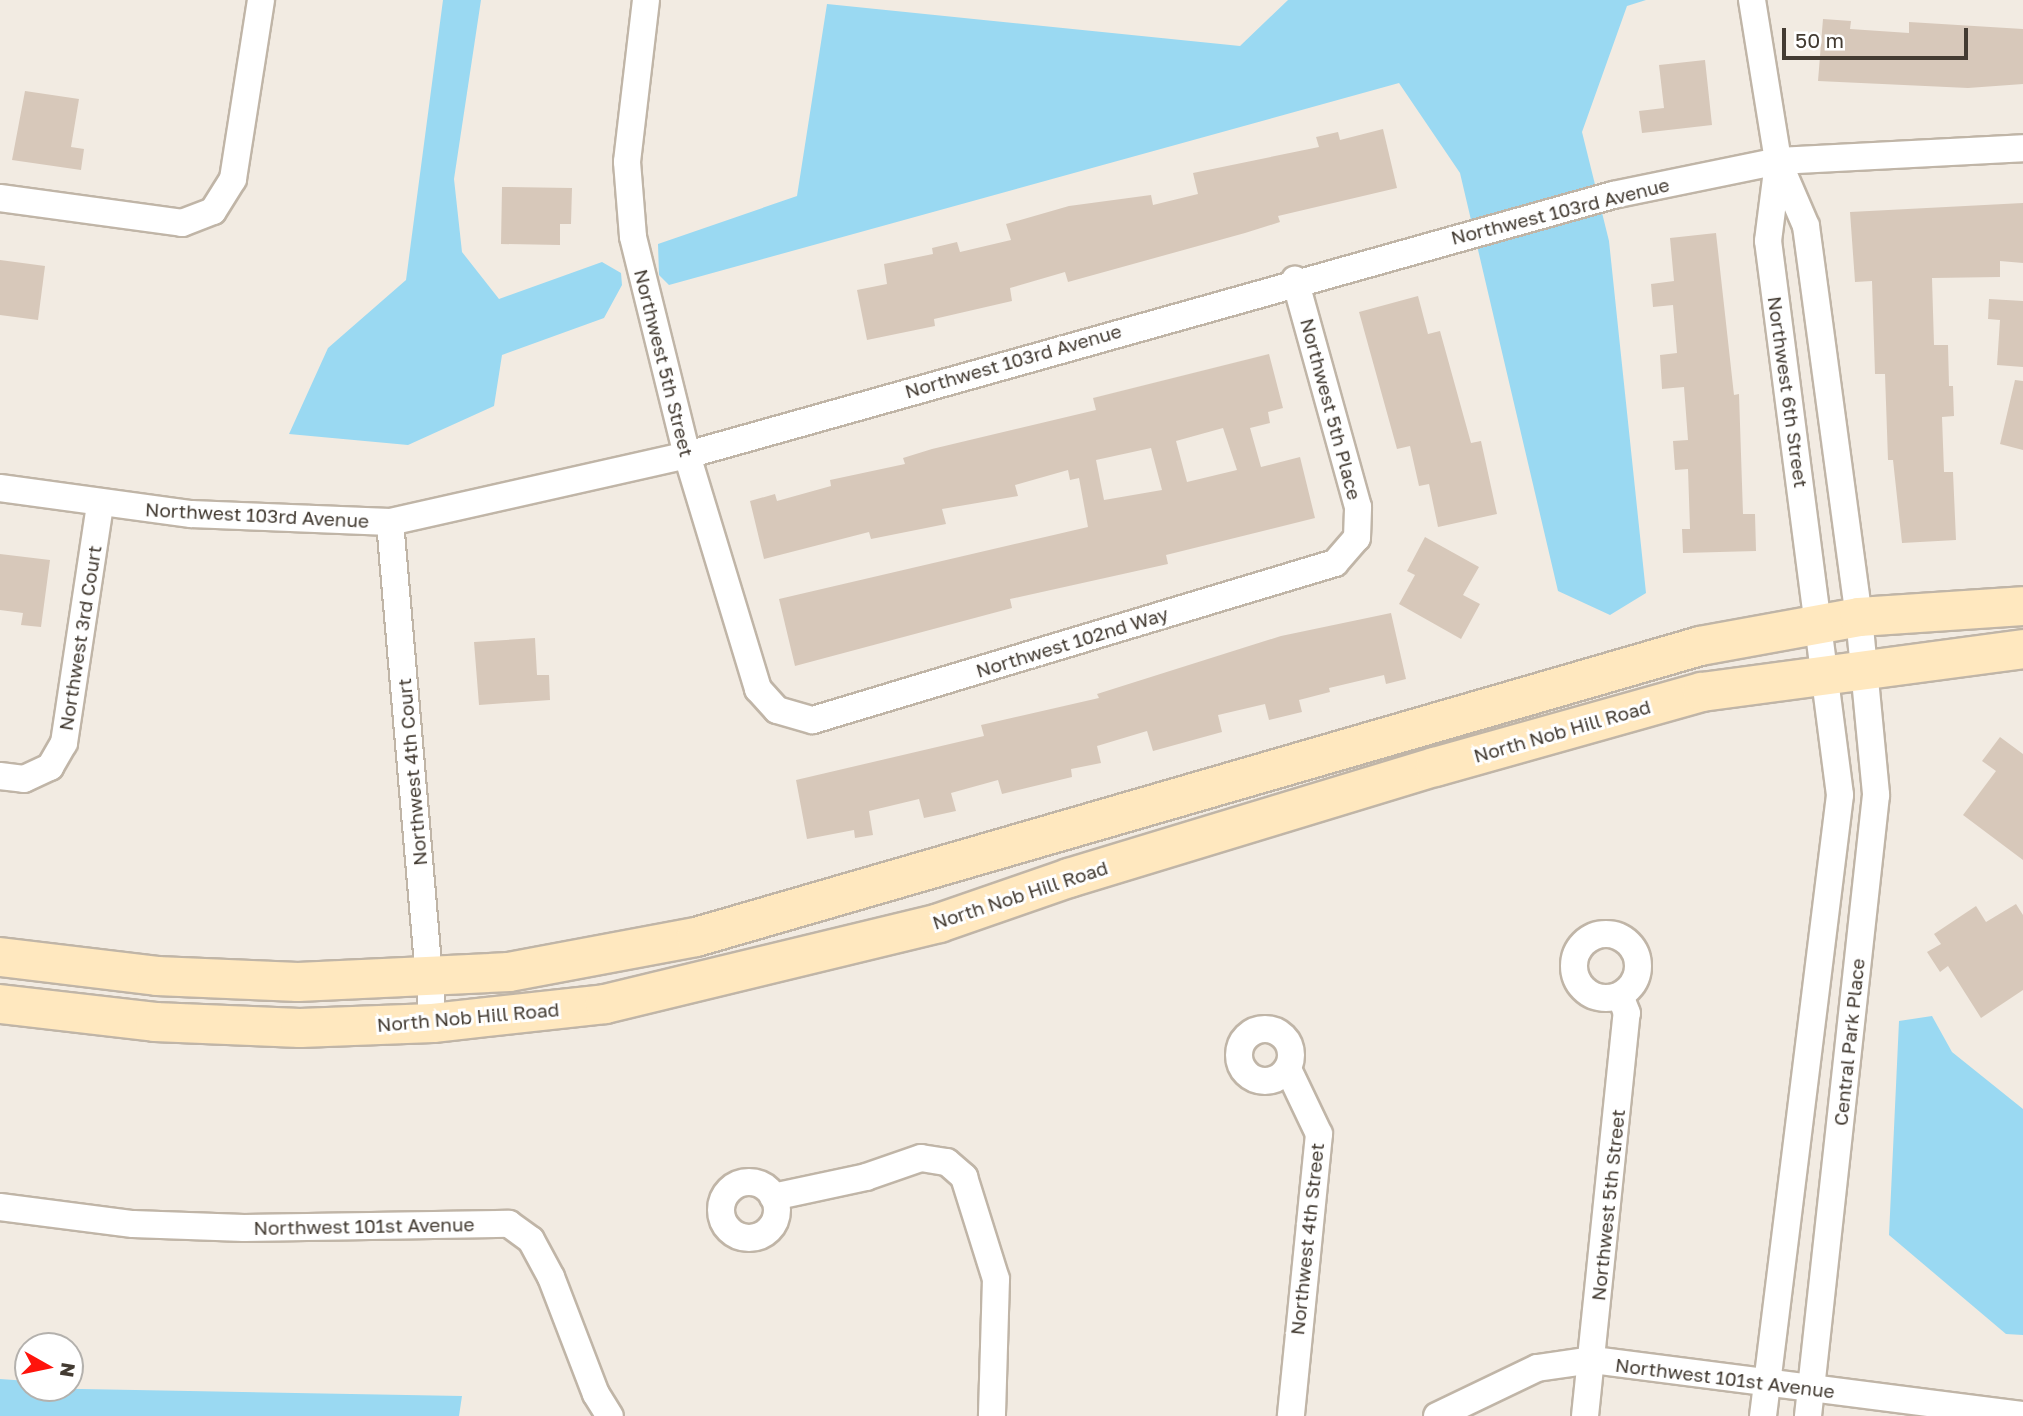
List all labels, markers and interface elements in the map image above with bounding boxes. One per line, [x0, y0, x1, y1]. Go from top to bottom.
scale bar [1785, 14, 1970, 58]
text: 50 m [1795, 27, 1844, 53]
street label: Northwest 103rd Avenue [1448, 173, 1672, 249]
street label: Northwest 5th Street [630, 267, 698, 459]
street label: Northwest 6th Street [1763, 295, 1813, 489]
street label: Northwest 5th Place [1296, 316, 1366, 502]
street label: Northwest 103rd Avenue [902, 319, 1124, 403]
street label: Northwest 103rd Avenue [144, 498, 370, 532]
street label: Northwest 3rd Court [54, 544, 106, 732]
street label: Northwest 102nd Way [973, 602, 1171, 682]
street label: Northwest 4th Court [392, 677, 432, 867]
street label: North Nob Hill Road [1471, 695, 1653, 767]
street label: North Nob Hill Road [929, 856, 1111, 934]
street label: Central Park Place [1829, 957, 1869, 1127]
street label: North Nob Hill Road [376, 998, 560, 1036]
street label: Northwest 5th Street [1587, 1108, 1629, 1302]
street label: Northwest 4th Street [1286, 1142, 1328, 1336]
street label: Northwest 101st Avenue [253, 1213, 475, 1239]
north arrow [14, 1332, 84, 1402]
street label: Northwest 101st Avenue [1614, 1353, 1836, 1403]
text: N [56, 1361, 81, 1379]

